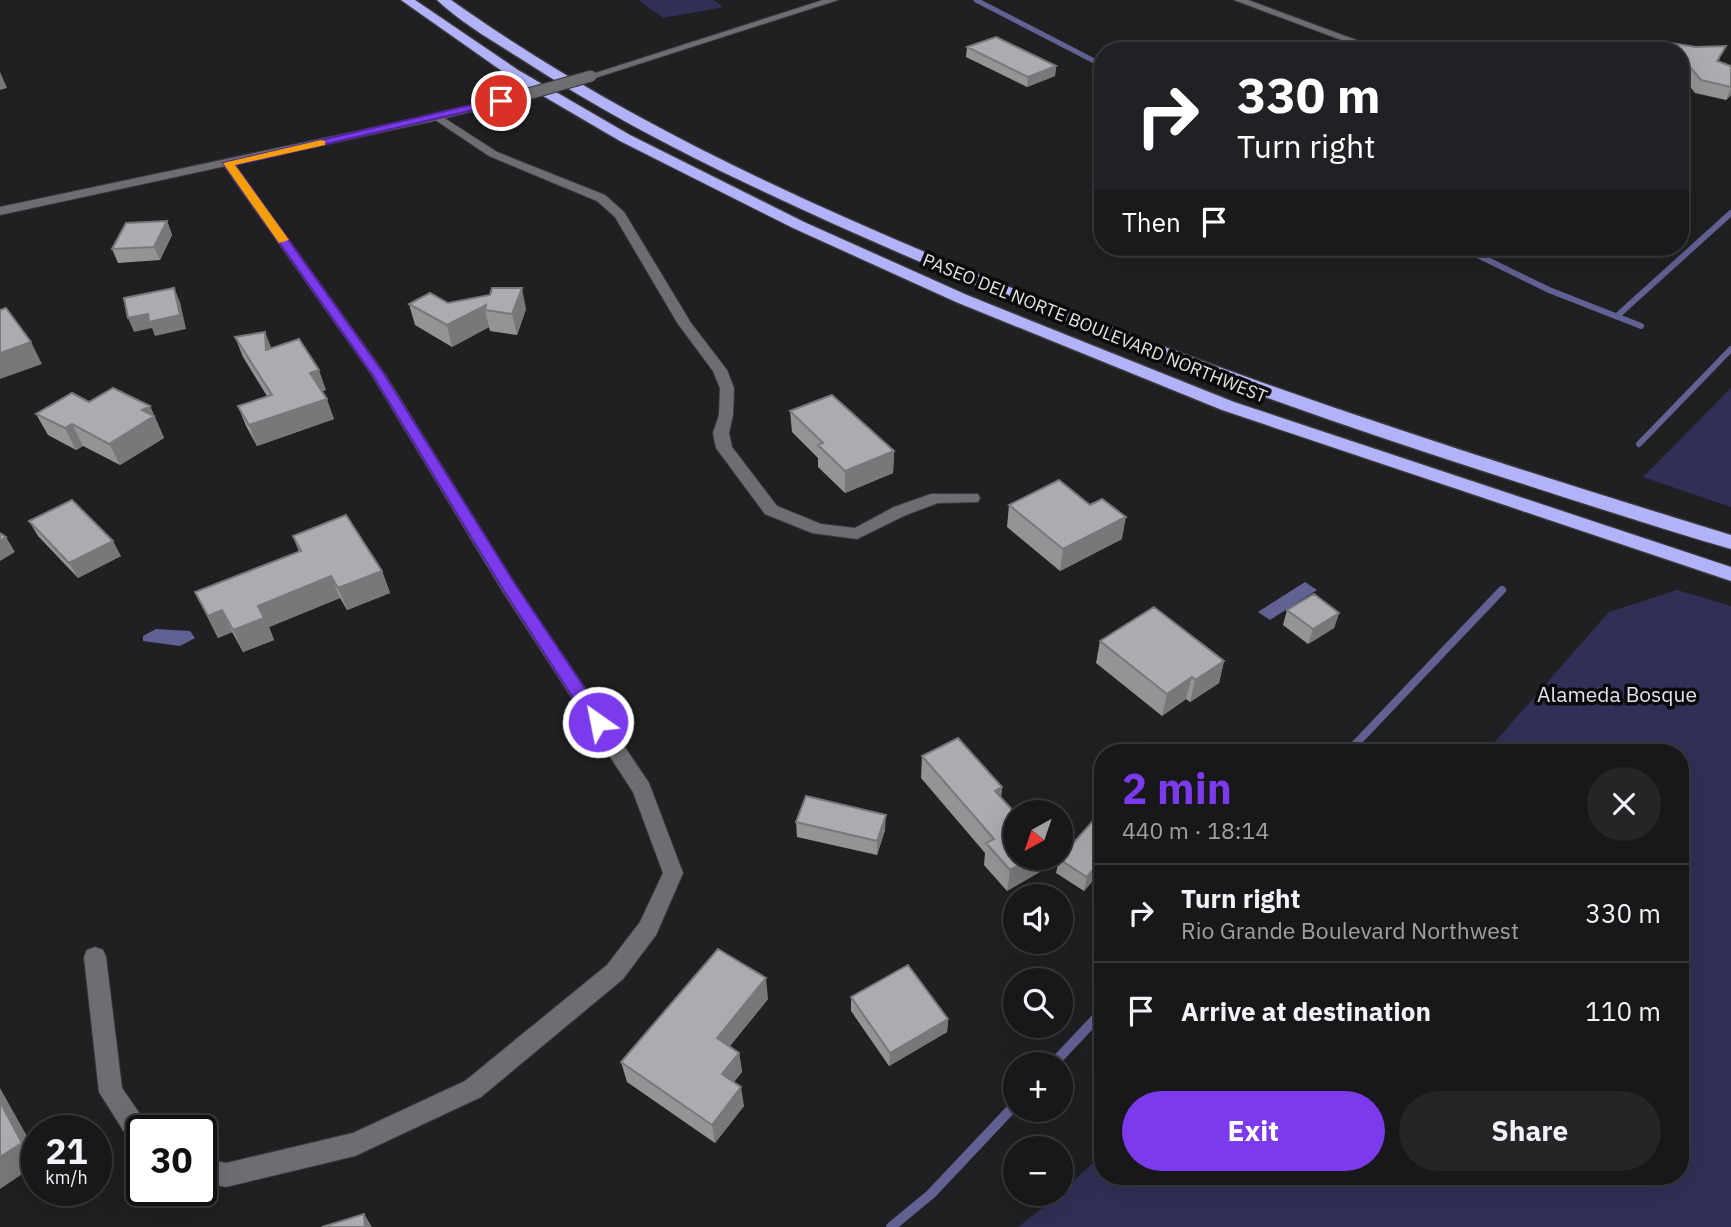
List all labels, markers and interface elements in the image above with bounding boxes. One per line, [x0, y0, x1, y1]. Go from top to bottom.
text: 330 m [1237, 63, 1381, 126]
icon: right [1122, 70, 1213, 161]
pin [471, 71, 531, 131]
icon: arrive [482, 82, 520, 120]
text: Turn right [1237, 125, 1375, 167]
icon: arrive [1195, 203, 1233, 241]
text: Then [1122, 205, 1181, 239]
street label: PASEO DEL NORTE BOULEVARD NORTHWEST [919, 248, 1271, 408]
park label: Alameda Bosque [1537, 680, 1697, 708]
position arrow [561, 685, 635, 759]
text: 2 min [1122, 761, 1232, 816]
button: close [1587, 767, 1661, 841]
north arrow [1003, 800, 1073, 870]
map controls [1003, 800, 1073, 1206]
text: 440 m · 18:14 [1122, 815, 1269, 845]
text: Turn right [1181, 881, 1300, 915]
button: sound [1003, 884, 1073, 954]
icon: right [1122, 894, 1160, 932]
text: 330 m [1585, 896, 1661, 930]
text: Rio Grande Boulevard Northwest [1181, 915, 1519, 945]
button: search [1003, 968, 1073, 1038]
icon: arrive [1122, 992, 1160, 1030]
text: Arrive at destination [1181, 994, 1431, 1028]
text: 110 m [1585, 994, 1661, 1028]
button: + [1003, 1052, 1073, 1122]
button: Exit [1122, 1091, 1385, 1171]
button: Share [1399, 1091, 1661, 1171]
speed limit sign: 30 [126, 1115, 217, 1206]
text: 21 [45, 1128, 88, 1174]
button: − [1003, 1136, 1073, 1206]
text: km/h [45, 1166, 88, 1189]

